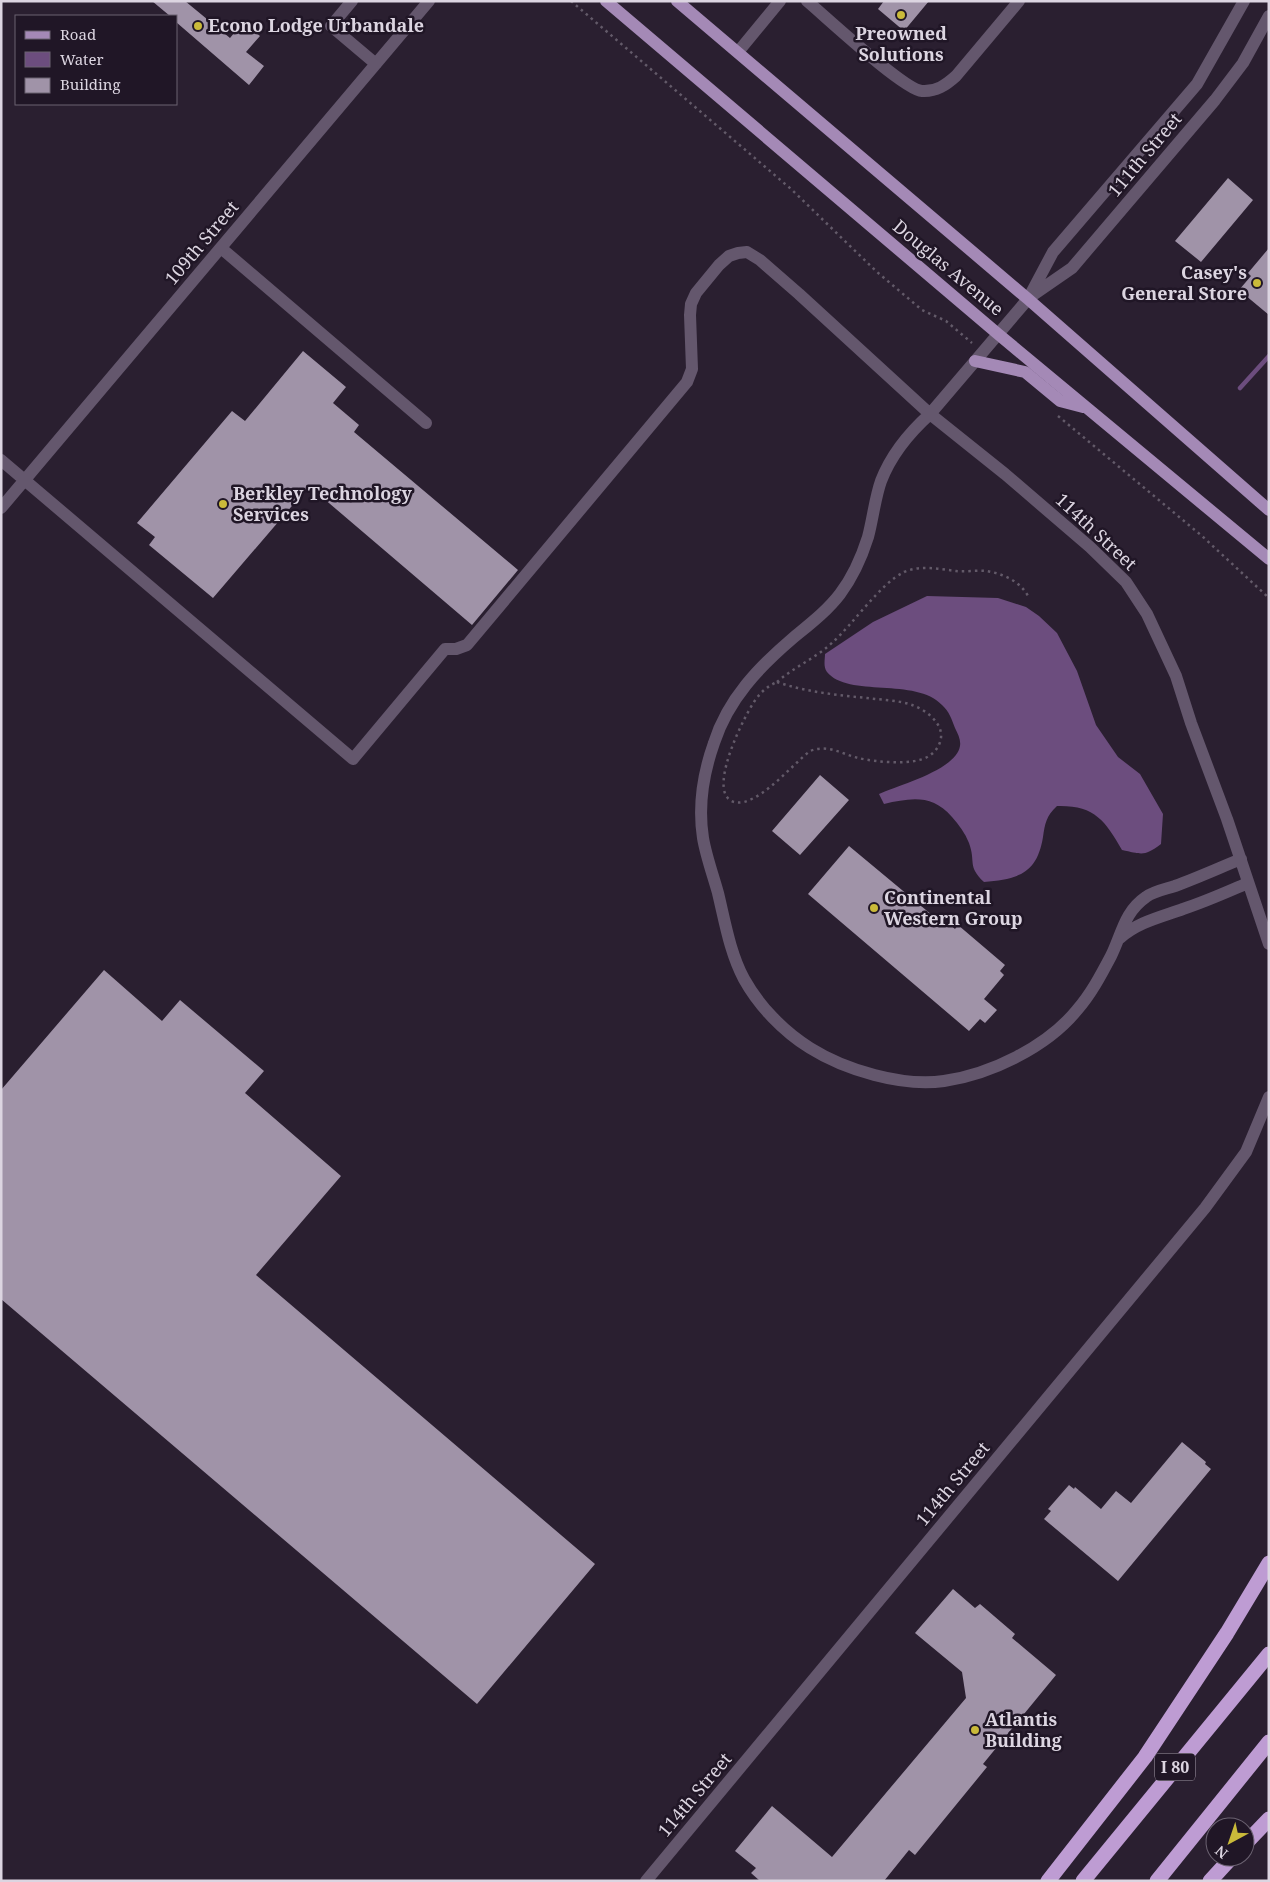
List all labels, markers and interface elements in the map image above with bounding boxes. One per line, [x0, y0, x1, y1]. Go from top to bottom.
marker: Preowned Solutions [895, 9, 907, 21]
place label: Econo Lodge Urbandale [208, 13, 424, 37]
legend [15, 15, 178, 105]
marker: Econo Lodge Urbandale [192, 20, 204, 32]
place label: Preowned Solutions [855, 21, 947, 66]
text: Road [60, 24, 96, 44]
text: Water [60, 49, 103, 69]
text: Building [60, 74, 121, 94]
street label: 111th Street [1102, 107, 1186, 201]
street label: 109th Street [159, 195, 243, 289]
street label: Douglas Avenue [888, 214, 1009, 321]
place label: Casey's General Store [1121, 260, 1247, 305]
marker: Casey's General Store [1251, 277, 1263, 289]
place label: Berkley Technology Services [233, 481, 412, 526]
street label: 114th Street [1051, 487, 1142, 575]
marker: Berkley Technology Services [217, 498, 229, 510]
place label: Continental Western Group [884, 885, 1023, 930]
marker: Continental Western Group [868, 902, 880, 914]
street label: 114th Street [910, 1436, 994, 1530]
place label: Atlantis Building [985, 1707, 1063, 1752]
marker: Atlantis Building [969, 1724, 981, 1736]
street label: 114th Street [652, 1747, 736, 1841]
road number: I 80 [1155, 1754, 1195, 1780]
north arrow [1205, 1817, 1255, 1867]
text: N [1211, 1842, 1232, 1863]

